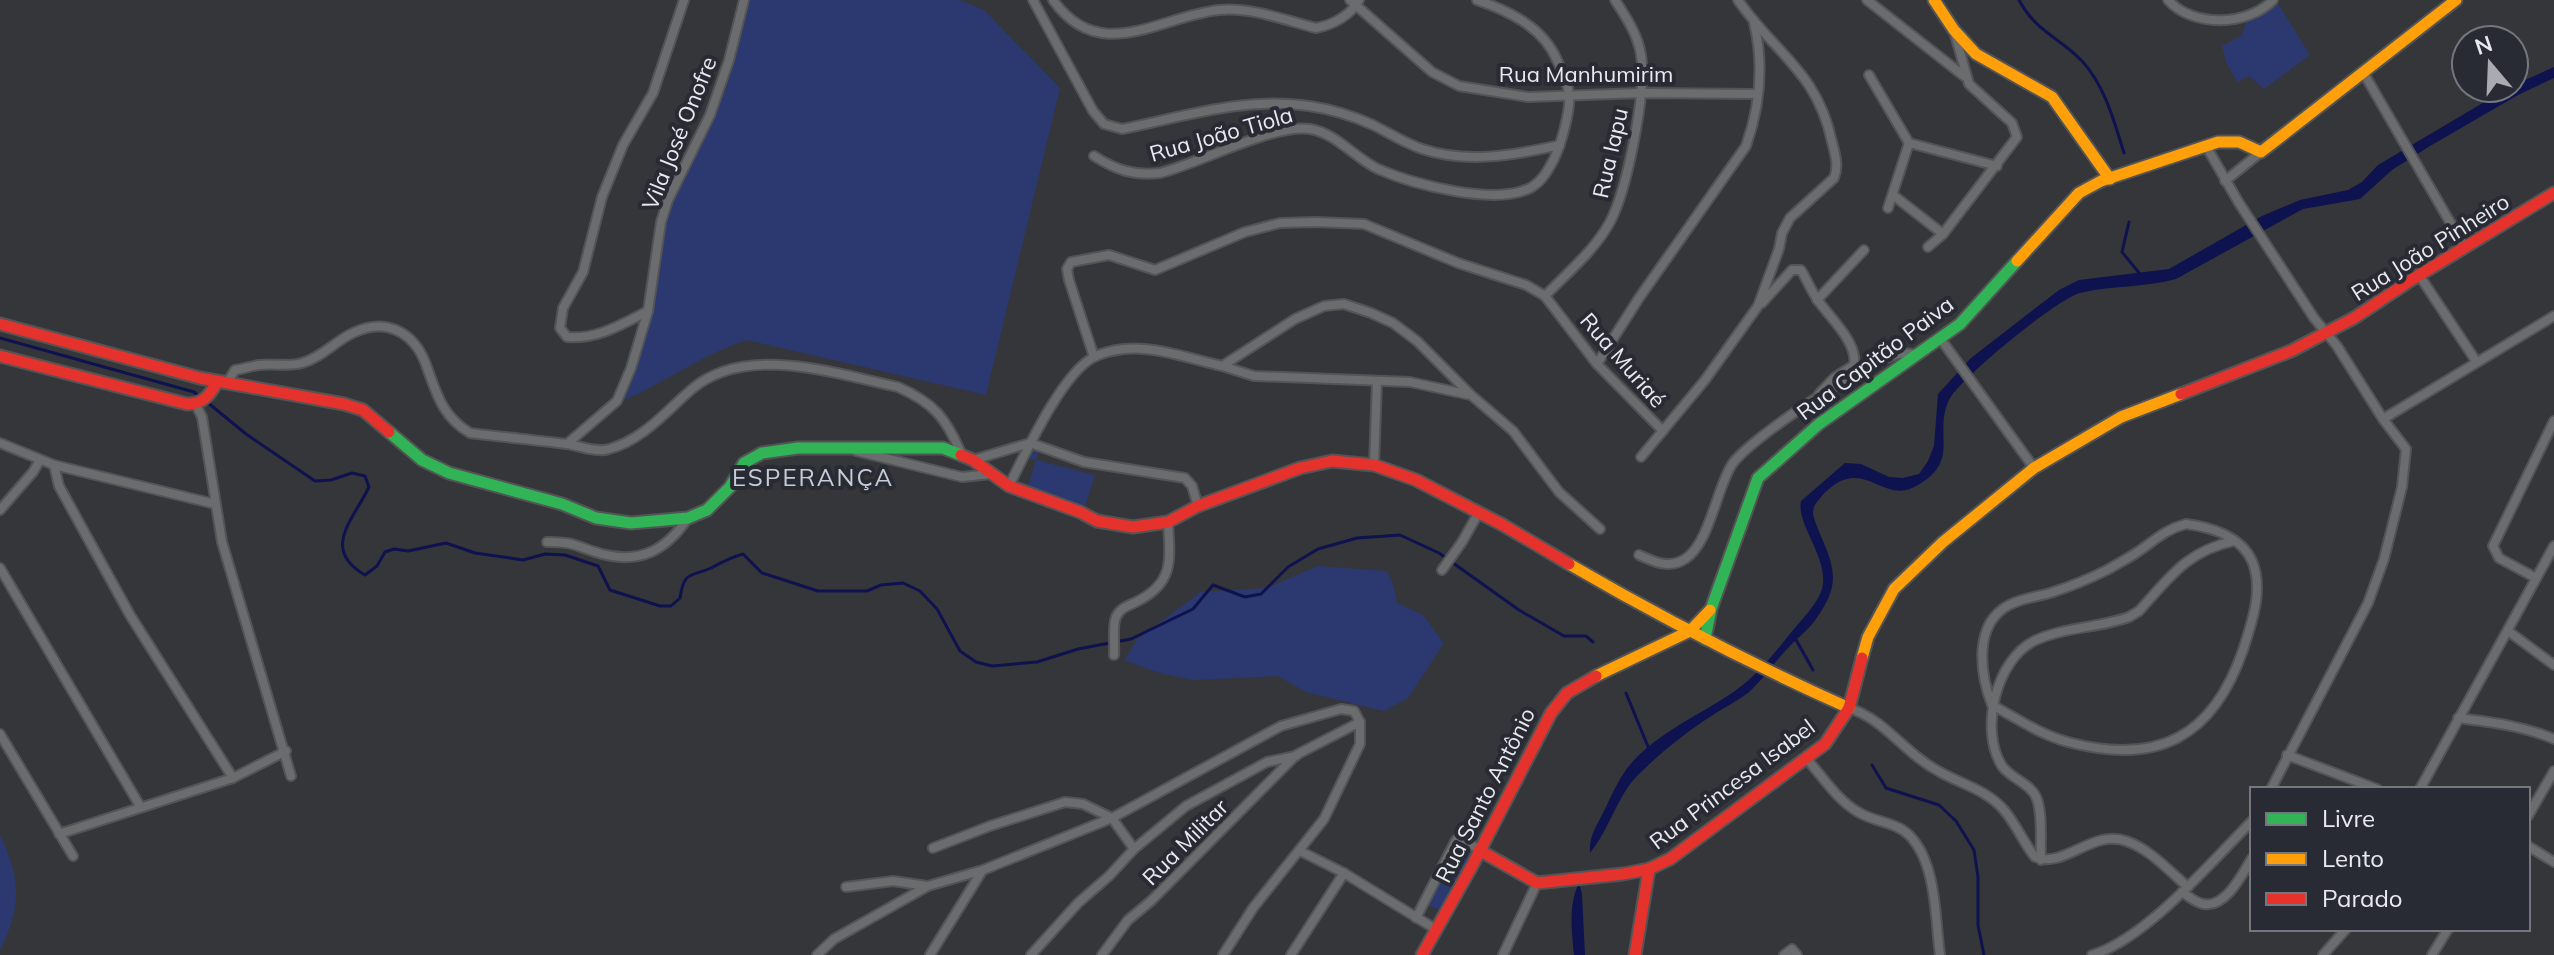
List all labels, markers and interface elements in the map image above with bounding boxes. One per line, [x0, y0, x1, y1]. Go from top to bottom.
north arrow [2450, 24, 2530, 104]
text: N [2471, 29, 2496, 61]
street label: Vila José Onofre [636, 52, 722, 214]
street label: Rua Manhumirim [1499, 60, 1673, 88]
street label: Rua João Tiola [1146, 100, 1296, 168]
street label: Rua Iapu [1586, 105, 1634, 201]
street label: Rua João Pinheiro [2346, 187, 2514, 307]
street label: Rua Capitão Paiva [1791, 290, 1959, 426]
street label: Rua Muriaé [1574, 307, 1672, 413]
district label: ESPERANÇA [732, 462, 894, 492]
street label: Rua Santo Antônio [1429, 703, 1541, 887]
street label: Rua Princesa Isabel [1644, 713, 1820, 855]
legend [2250, 787, 2530, 931]
street label: Rua Militar [1136, 793, 1234, 891]
text: Livre [2322, 803, 2375, 833]
text: Lento [2322, 843, 2384, 873]
text: Parado [2322, 883, 2403, 913]

